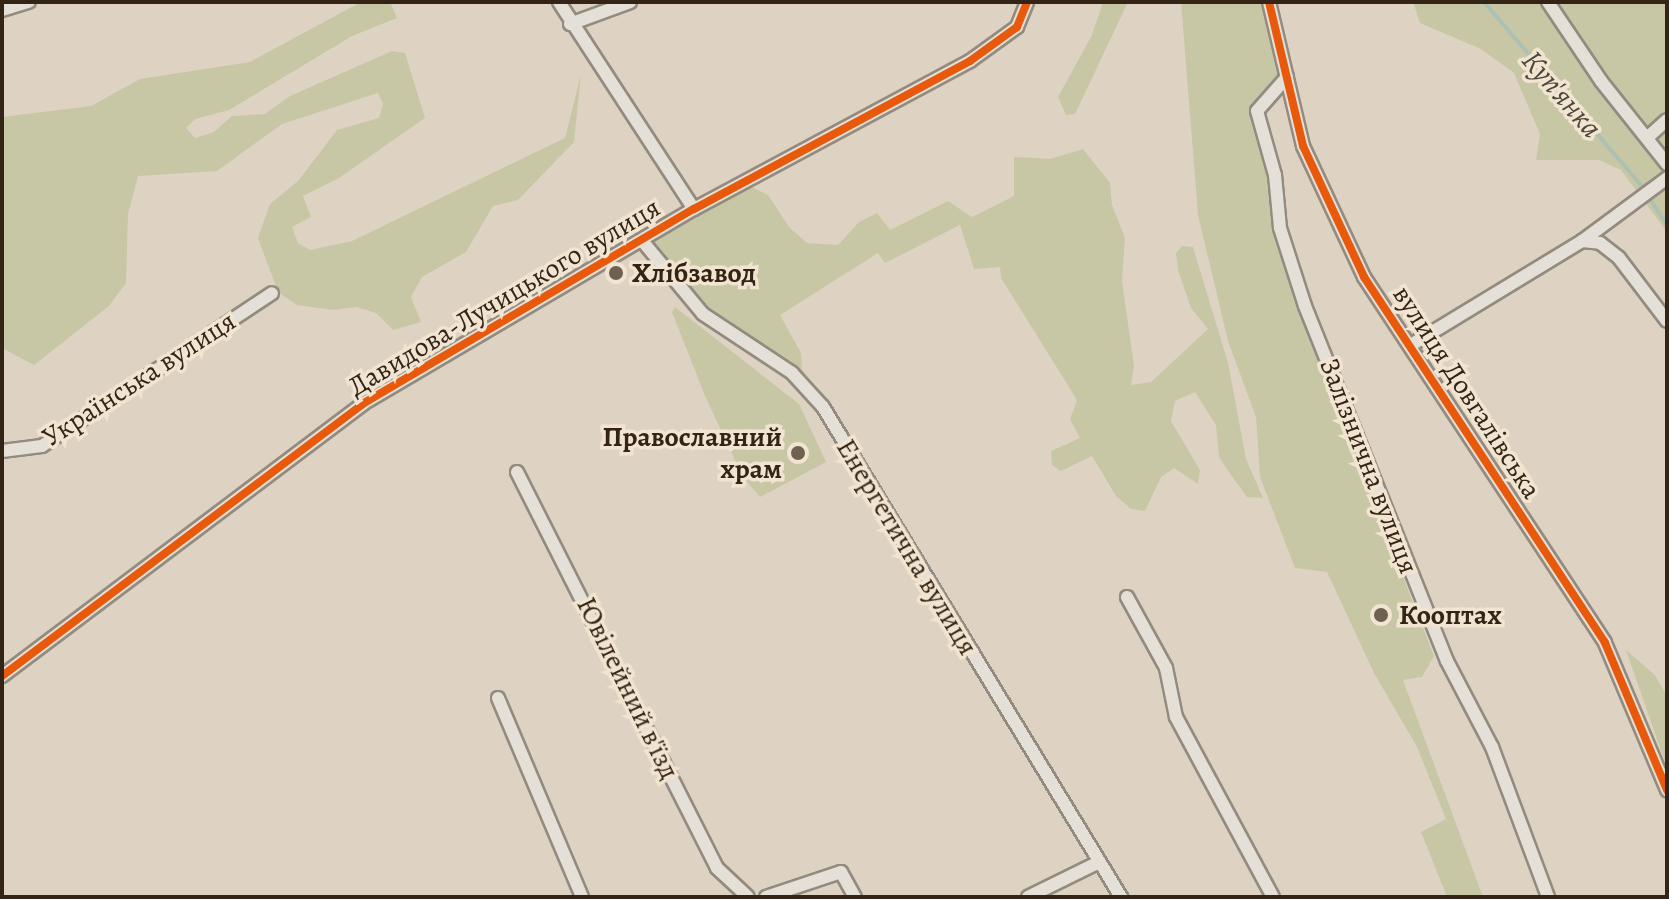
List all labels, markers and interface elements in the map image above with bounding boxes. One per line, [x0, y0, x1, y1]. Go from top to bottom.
water label: Куп'янка [1514, 43, 1610, 145]
street label: Давидова-Лучицького вулиця [342, 190, 666, 404]
place label: Хлібзавод [632, 256, 756, 290]
marker: Хлібзавод [607, 264, 625, 282]
street label: вулиця Довгалівська [1386, 279, 1548, 505]
street label: Українська вулиця [36, 304, 242, 454]
street label: Залізнична вулиця [1313, 354, 1425, 578]
place label: Православний храм [603, 420, 782, 486]
street label: Енергетична вулиця [829, 433, 985, 661]
marker: Православний храм [789, 444, 807, 462]
street label: Ювілейний в'їзд [569, 592, 687, 784]
place label: Кооптах [1399, 598, 1502, 632]
marker: Кооптах [1370, 604, 1392, 626]

